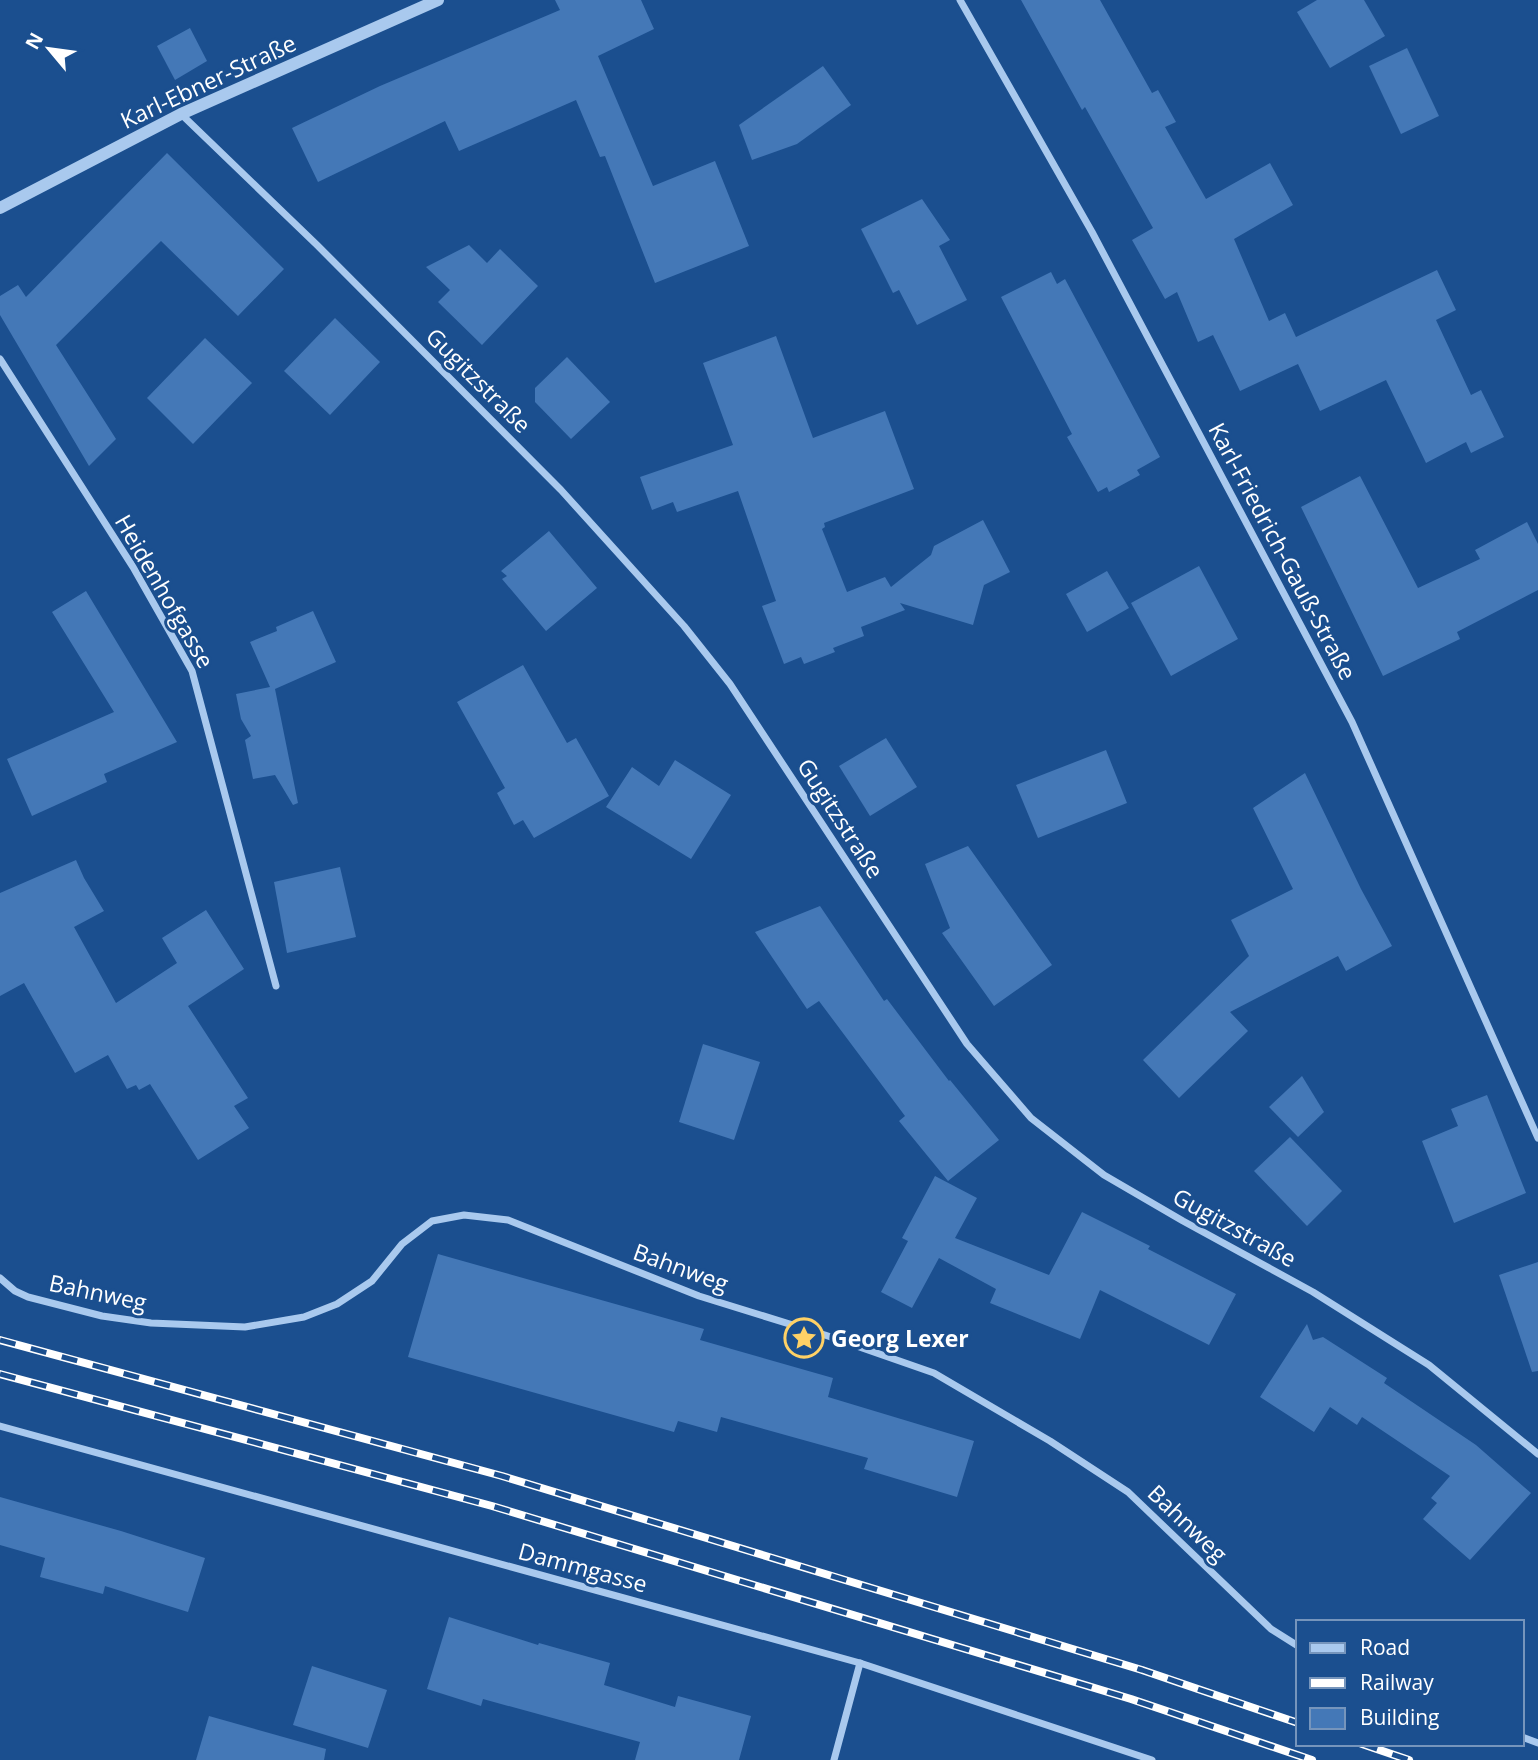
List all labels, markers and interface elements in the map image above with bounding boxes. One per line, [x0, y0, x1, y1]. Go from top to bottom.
north arrow [14, 14, 84, 84]
street label: Karl-Ebner-Straße [115, 26, 301, 136]
text: N [19, 28, 49, 54]
street label: Gugitzstraße [419, 320, 539, 440]
street label: Karl-Friedrich-Gauß-Straße [1202, 417, 1364, 685]
street label: Heidenhofgasse [108, 508, 222, 674]
street label: Gugitzstraße [790, 752, 892, 884]
street label: Gugitzstraße [1167, 1180, 1303, 1274]
street label: Bahnweg [629, 1235, 734, 1299]
street label: Bahnweg [46, 1266, 150, 1318]
place icon: Georg Lexer [783, 1317, 825, 1359]
place label: Georg Lexer [831, 1322, 969, 1354]
street label: Bahnweg [1141, 1477, 1235, 1569]
street label: Dammgasse [515, 1534, 651, 1600]
legend [1296, 1620, 1524, 1746]
text: Road [1360, 1633, 1410, 1661]
text: Railway [1360, 1668, 1434, 1696]
text: Building [1360, 1703, 1439, 1731]

